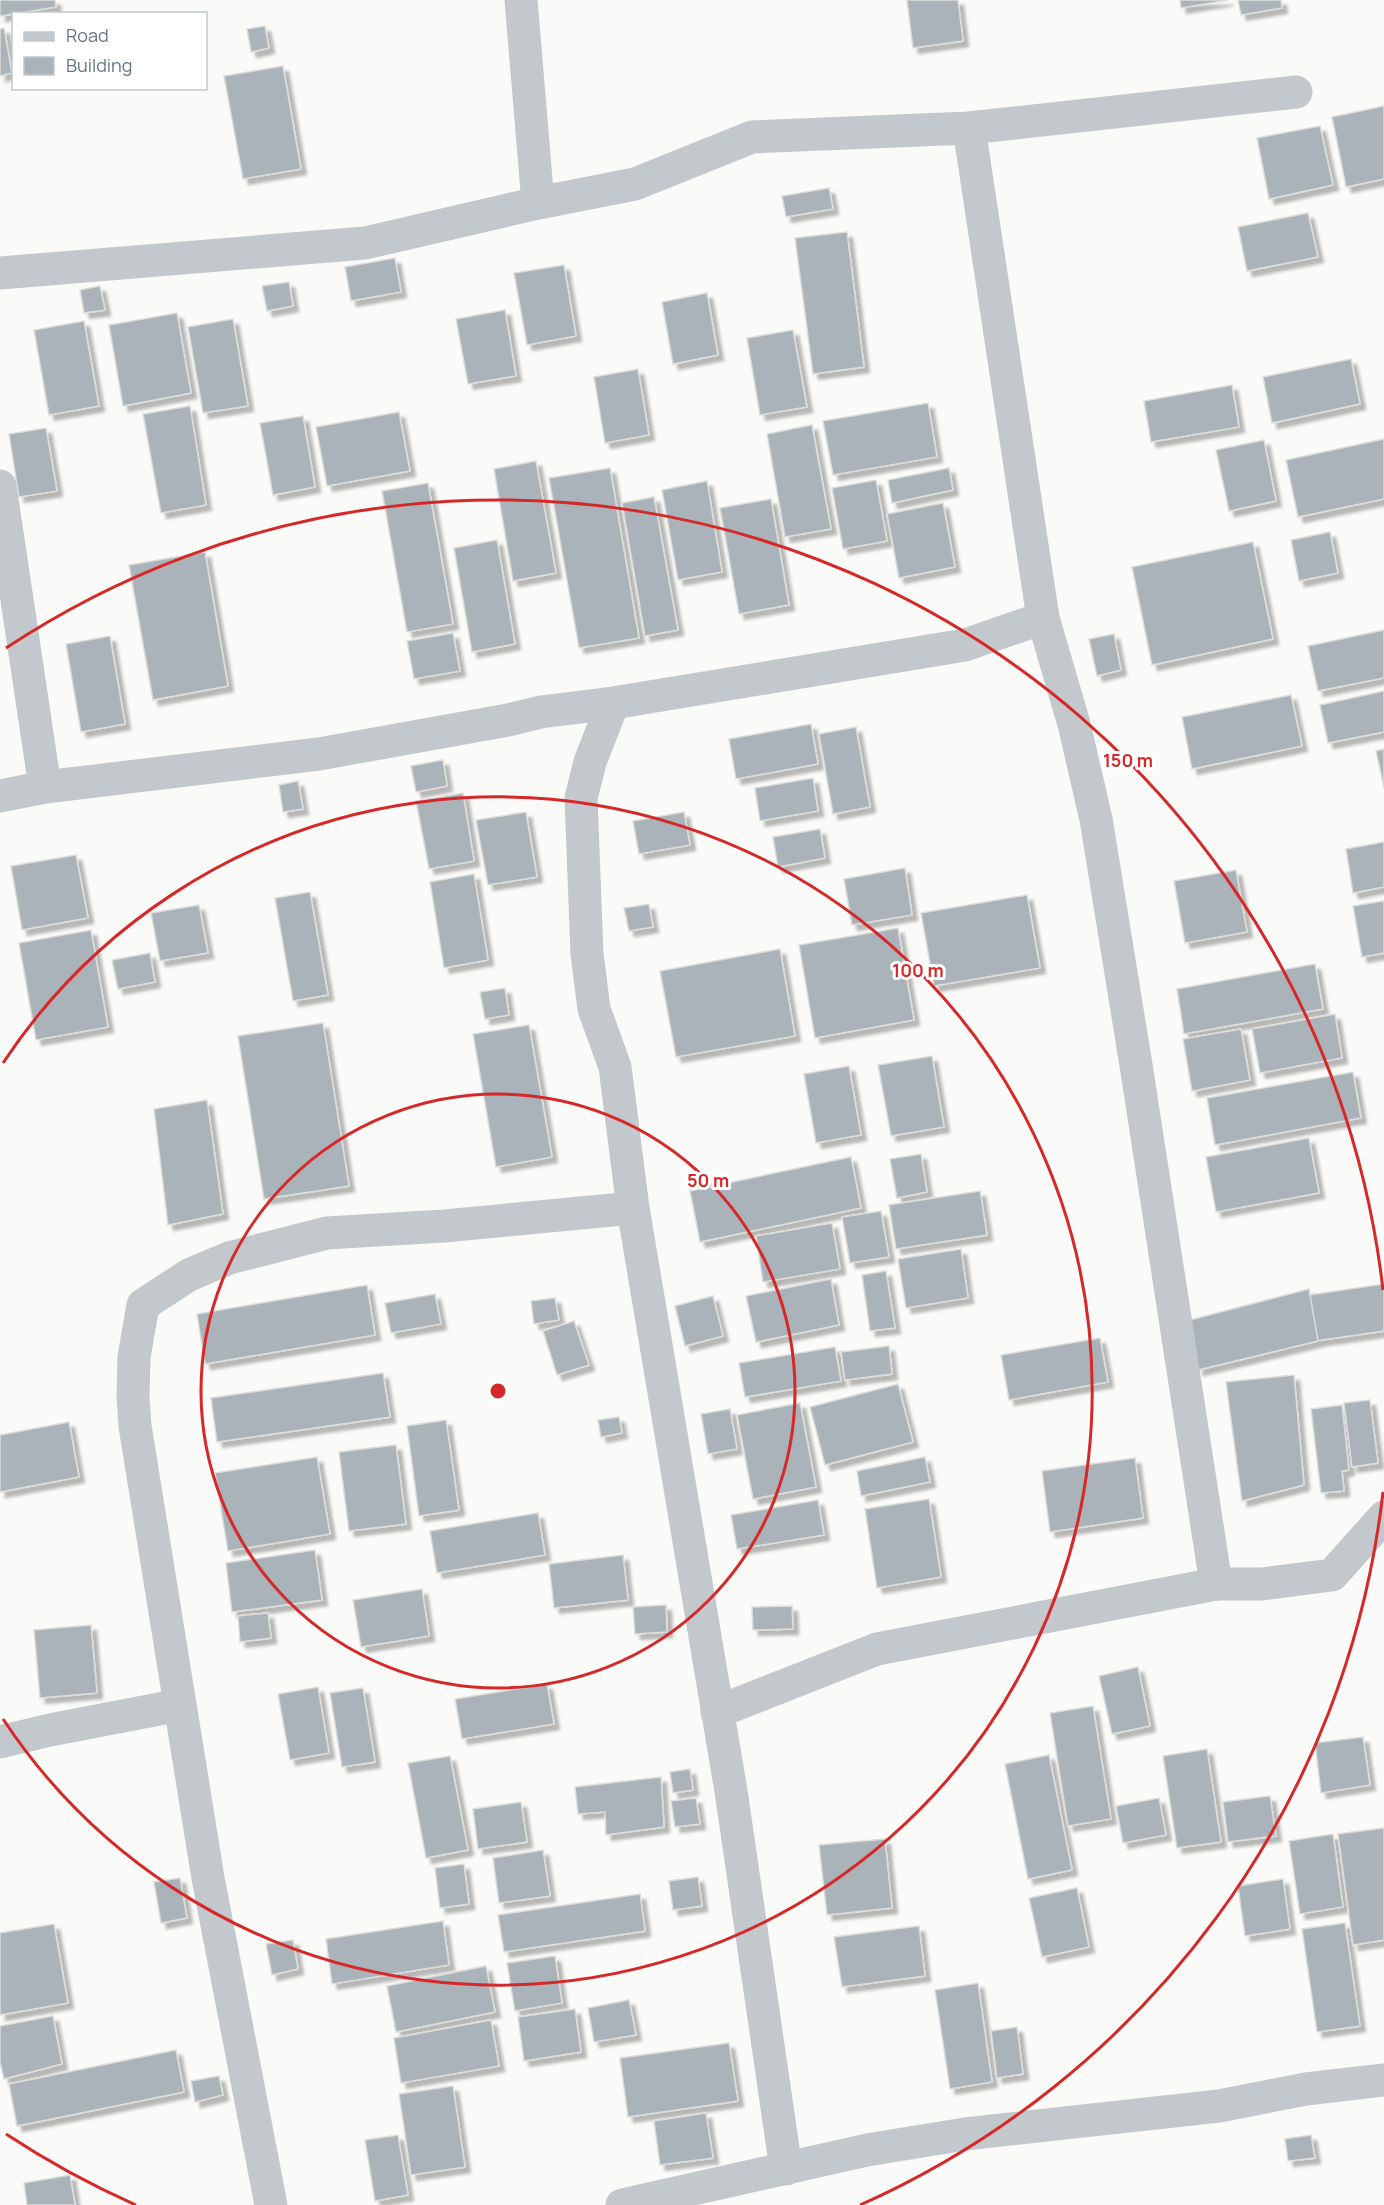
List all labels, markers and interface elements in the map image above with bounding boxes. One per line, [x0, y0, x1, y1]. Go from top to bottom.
legend [12, 12, 207, 90]
text: Road [66, 23, 109, 47]
text: Building [66, 53, 132, 77]
text: 150 m [1103, 748, 1153, 772]
text: 100 m [892, 958, 944, 982]
text: 50 m [687, 1168, 729, 1192]
centre of rings [488, 1381, 508, 1401]

